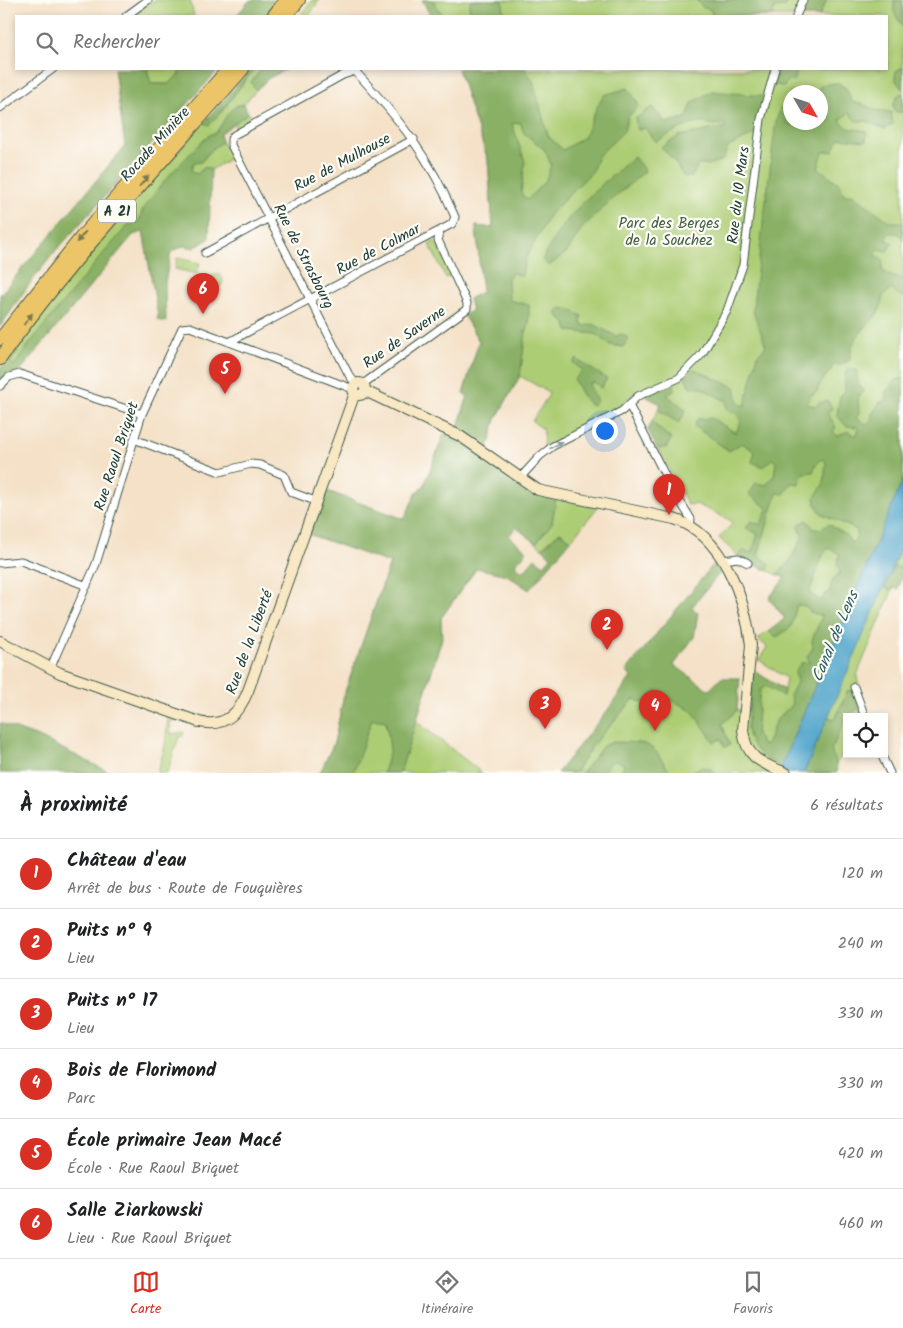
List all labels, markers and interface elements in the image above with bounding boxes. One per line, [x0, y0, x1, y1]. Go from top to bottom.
search box [15, 15, 888, 70]
text: Rechercher [73, 28, 160, 58]
icon: search [33, 29, 61, 57]
north arrow [783, 85, 828, 130]
street label: Rocade Minière [115, 101, 197, 188]
street label: Rue de Mulhouse [290, 127, 396, 199]
street label: Rue du 10 Mars [721, 144, 757, 245]
one-way arrow [138, 174, 149, 187]
road number: A 21 [98, 200, 136, 222]
street label: Rue de Strasbourg [266, 200, 340, 313]
park label: Parc des Berges de la Souchez [618, 212, 720, 253]
street label: Rue de Colmar [332, 217, 426, 282]
one-way arrow [76, 231, 87, 244]
pin: 6 [187, 273, 219, 314]
street label: Rue de Saverne [358, 300, 451, 375]
one-way arrow [23, 313, 34, 326]
pin: 5 [209, 353, 241, 394]
street label: Rue Raoul Briquet [88, 399, 146, 514]
your location [592, 418, 618, 444]
one-way arrow [549, 441, 562, 450]
pin: 1 [653, 474, 685, 515]
street label: Rue de la Liberté [220, 585, 280, 698]
water label: Canal de Lens [805, 585, 867, 686]
pin: 2 [591, 609, 623, 650]
pin: 3 [529, 688, 561, 729]
pin: 4 [639, 690, 671, 731]
map controls [843, 713, 888, 758]
button: locate [843, 713, 888, 758]
text: À proximité [20, 789, 127, 822]
text: 6 résultats [810, 793, 883, 818]
text: Château d'eau [67, 846, 186, 876]
text: 1 [34, 861, 38, 886]
text: 120 m [842, 861, 883, 886]
text: Arrêt de bus · Route de Fouquières [67, 876, 303, 901]
text: Puits n° 9 [67, 916, 152, 946]
text: 2 [31, 931, 41, 956]
text: 240 m [838, 931, 883, 956]
text: Lieu [67, 946, 94, 971]
text: Puits n° 17 [67, 986, 157, 1016]
text: 3 [32, 1001, 40, 1026]
text: 330 m [838, 1001, 883, 1026]
text: Lieu [67, 1016, 94, 1041]
text: Bois de Florimond [67, 1056, 216, 1086]
text: 4 [32, 1071, 40, 1096]
text: 330 m [838, 1071, 883, 1096]
text: Parc [67, 1086, 96, 1111]
text: École primaire Jean Macé [67, 1126, 281, 1156]
text: 5 [32, 1141, 40, 1166]
text: 420 m [838, 1141, 883, 1166]
text: École · Rue Raoul Briquet [67, 1156, 239, 1181]
text: Salle Ziarkowski [67, 1196, 202, 1226]
text: 6 [32, 1211, 40, 1236]
text: 460 m [838, 1211, 883, 1236]
text: Lieu · Rue Raoul Briquet [67, 1226, 232, 1251]
tab: Carte [130, 1268, 161, 1320]
tab: Itinéraire [421, 1268, 473, 1320]
tab: Favoris [733, 1268, 773, 1320]

